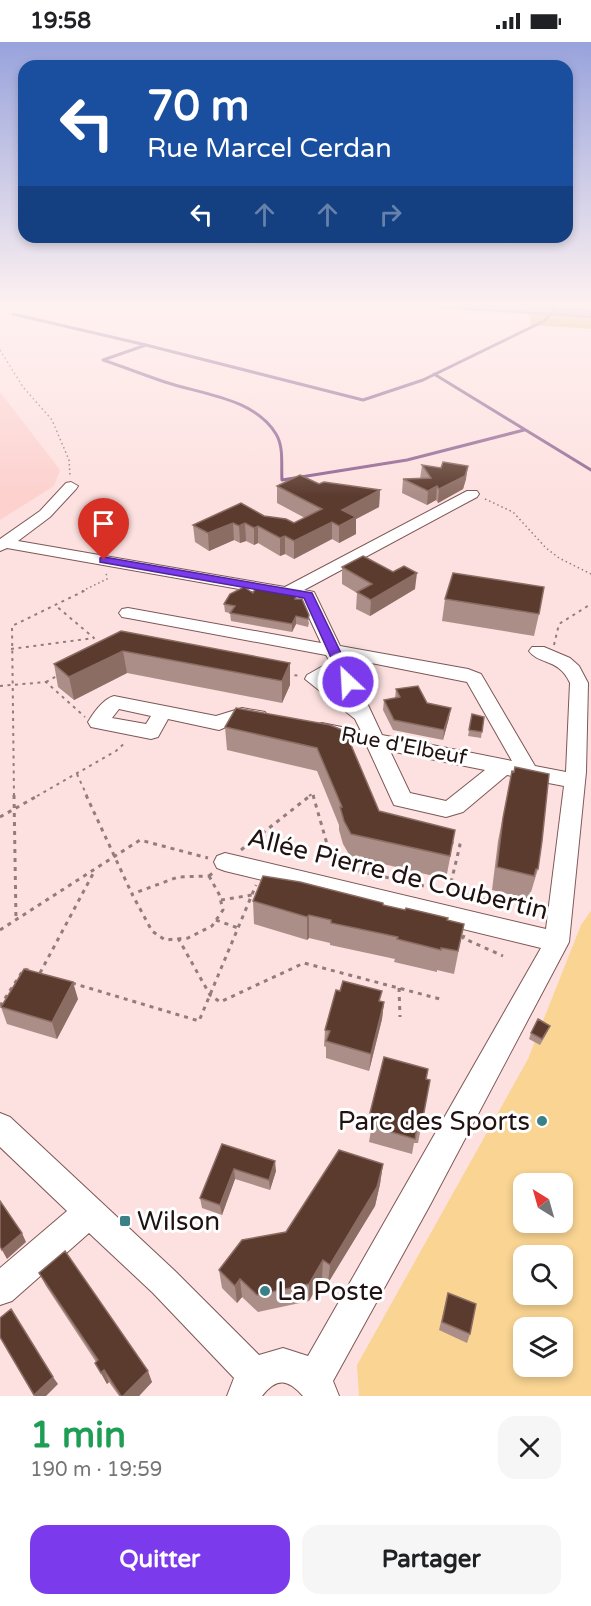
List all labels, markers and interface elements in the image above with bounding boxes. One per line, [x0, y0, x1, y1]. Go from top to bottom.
text: 19:58 [30, 8, 91, 34]
text: 70 m [147, 81, 249, 132]
icon: left [48, 84, 126, 162]
text: Rue Marcel Cerdan [147, 132, 392, 165]
icon: left [185, 198, 218, 231]
icon: ahead [248, 198, 281, 231]
icon: ahead [311, 198, 344, 231]
icon: right [374, 198, 407, 231]
pin [78, 498, 129, 560]
icon: arrive [87, 507, 120, 540]
position arrow [316, 650, 380, 714]
street label: Rue d'Elbeuf [339, 722, 469, 770]
street label: Allée Pierre de Coubertin [245, 822, 551, 926]
place label: Parc des Sports [338, 1106, 530, 1137]
marker: Parc des Sports [535, 1114, 549, 1128]
north arrow [513, 1173, 573, 1233]
map controls [513, 1173, 573, 1377]
place label: Wilson [137, 1206, 220, 1237]
marker: Wilson [118, 1214, 132, 1228]
button: search [513, 1245, 573, 1305]
place label: La Poste [277, 1276, 383, 1307]
marker: La Poste [258, 1284, 272, 1298]
button: layers [513, 1317, 573, 1377]
text: 1 min [30, 1414, 126, 1457]
button: close [498, 1416, 561, 1479]
text: 190 m · 19:59 [30, 1458, 162, 1482]
button: Quitter [30, 1525, 290, 1594]
button: Partager [302, 1525, 561, 1594]

